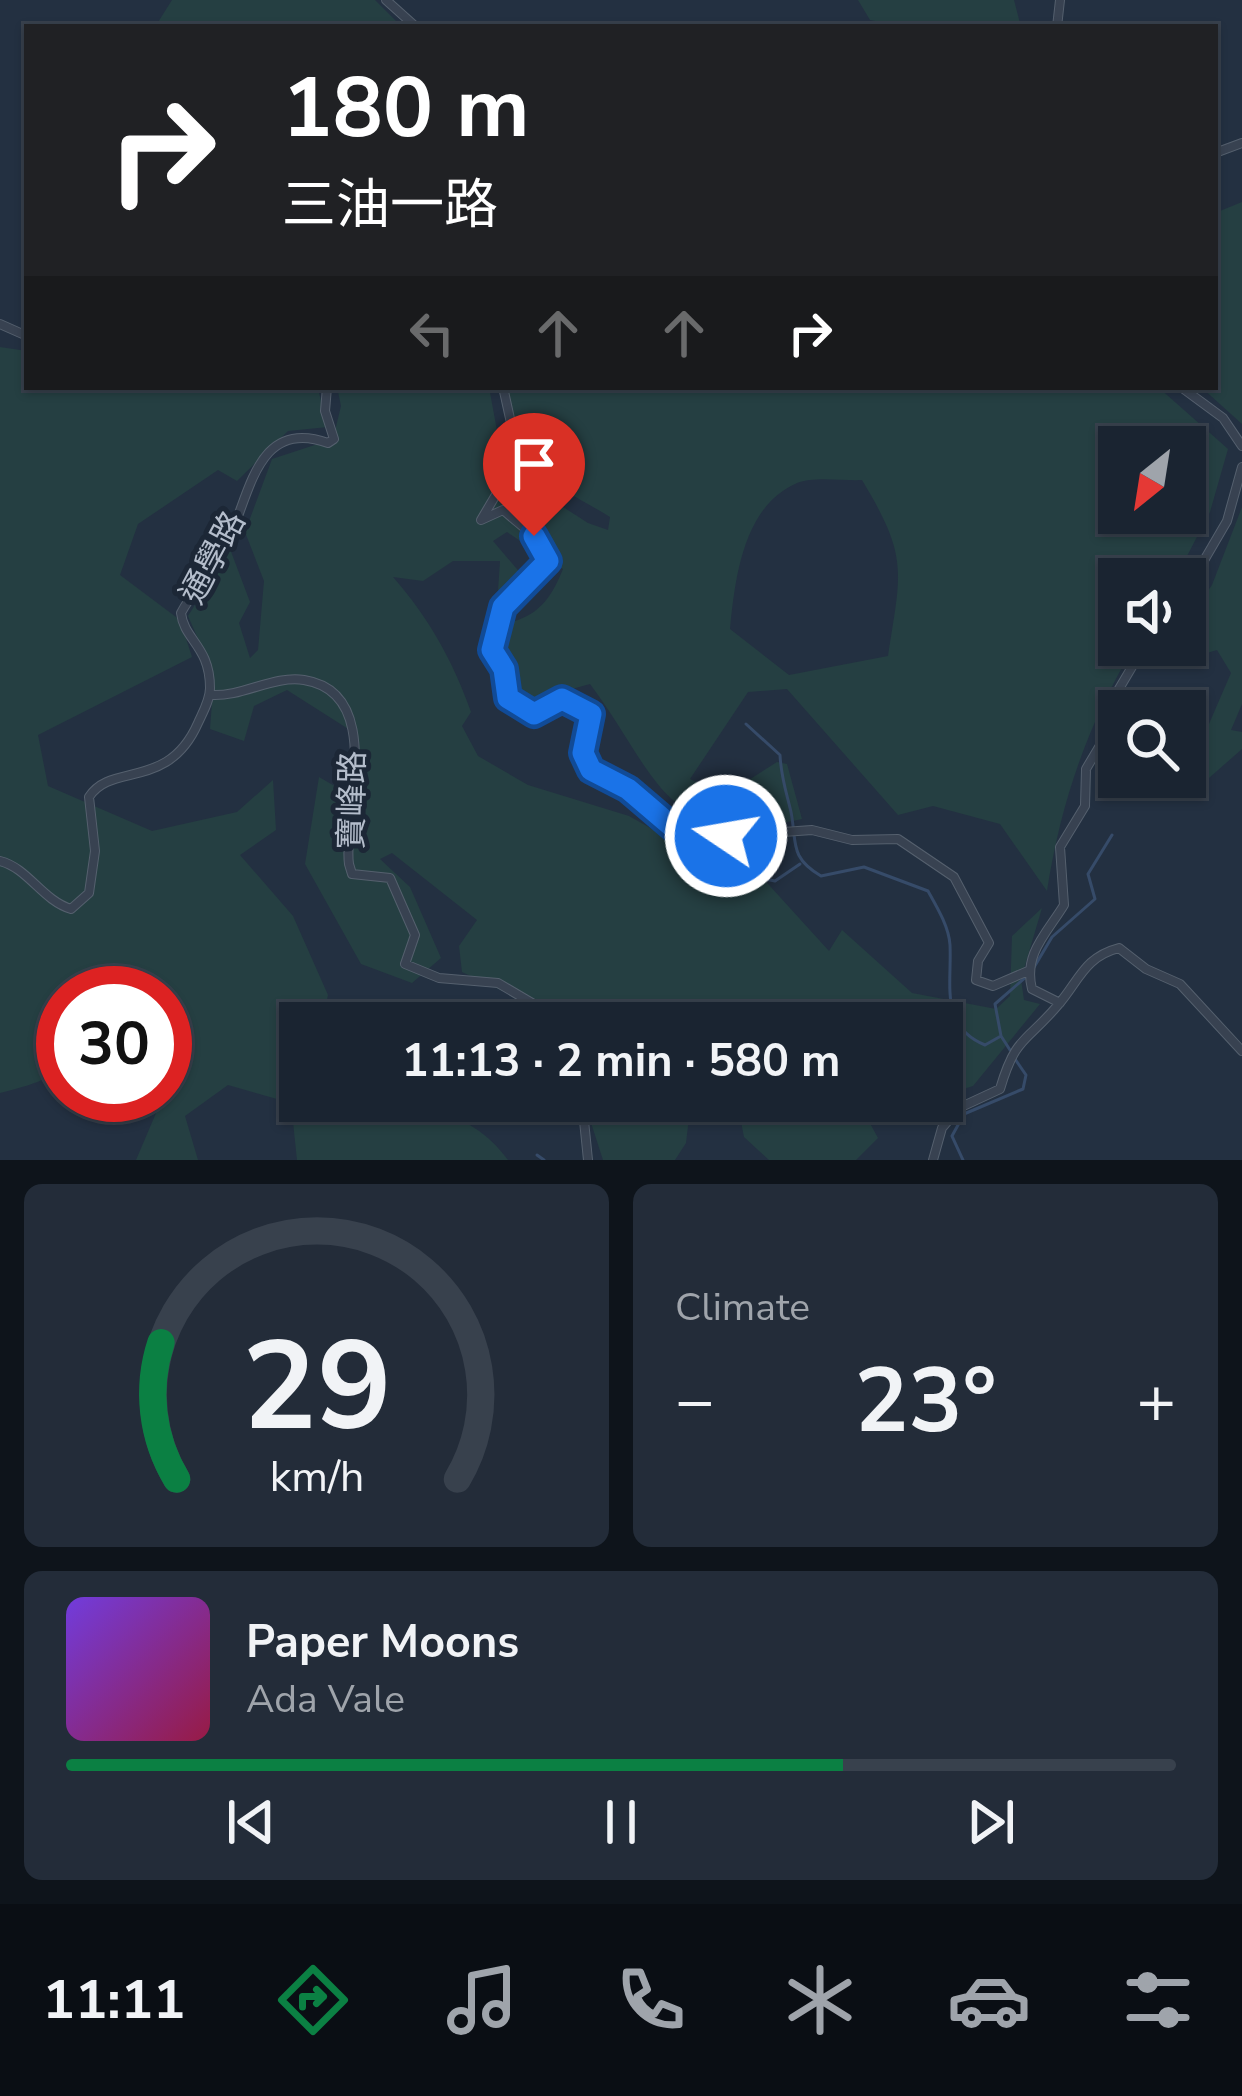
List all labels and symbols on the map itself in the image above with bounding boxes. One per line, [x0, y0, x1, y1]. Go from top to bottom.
pin [483, 413, 585, 536]
north arrow [1098, 426, 1206, 534]
street label: 通學路 [170, 503, 256, 612]
street label: 寶峰路 [329, 750, 376, 850]
position arrow [663, 773, 789, 899]
speed limit sign: 30 [36, 966, 192, 1122]

